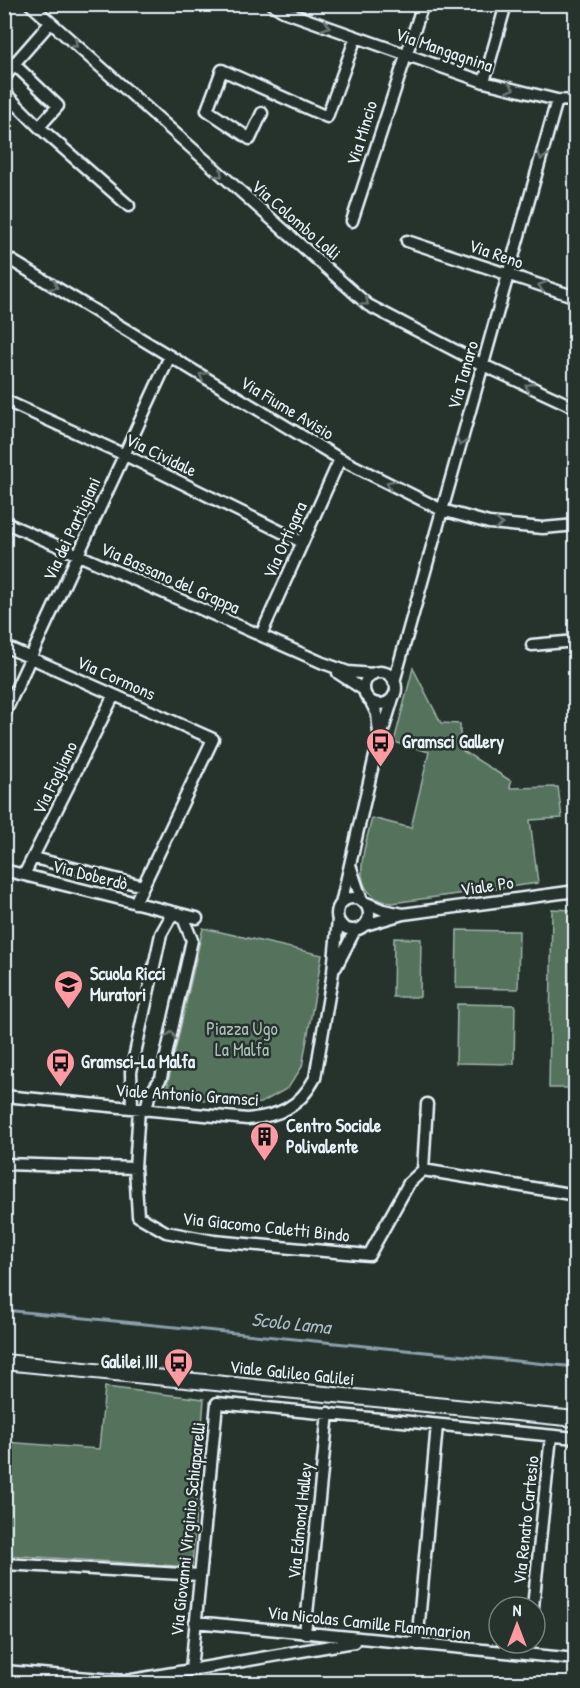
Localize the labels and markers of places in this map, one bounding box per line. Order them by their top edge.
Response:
bus stop icon: Gramsci Gallery [365,726,397,768]
place label: Gramsci Gallery [402,729,504,755]
place label: Scuola Ricci Muratori [90,961,166,1007]
school or university icon: Scuola Ricci Muratori [53,968,85,1010]
bus stop icon: Gramsci-La Malfa [44,1046,76,1088]
place label: Gramsci-La Malfa [81,1049,196,1074]
place label: Centro Sociale Polivalente [286,1113,382,1159]
building icon: Centro Sociale Polivalente [249,1120,281,1162]
bus stop icon: Galilei III [163,1346,195,1388]
place label: Galilei III [101,1349,158,1374]

